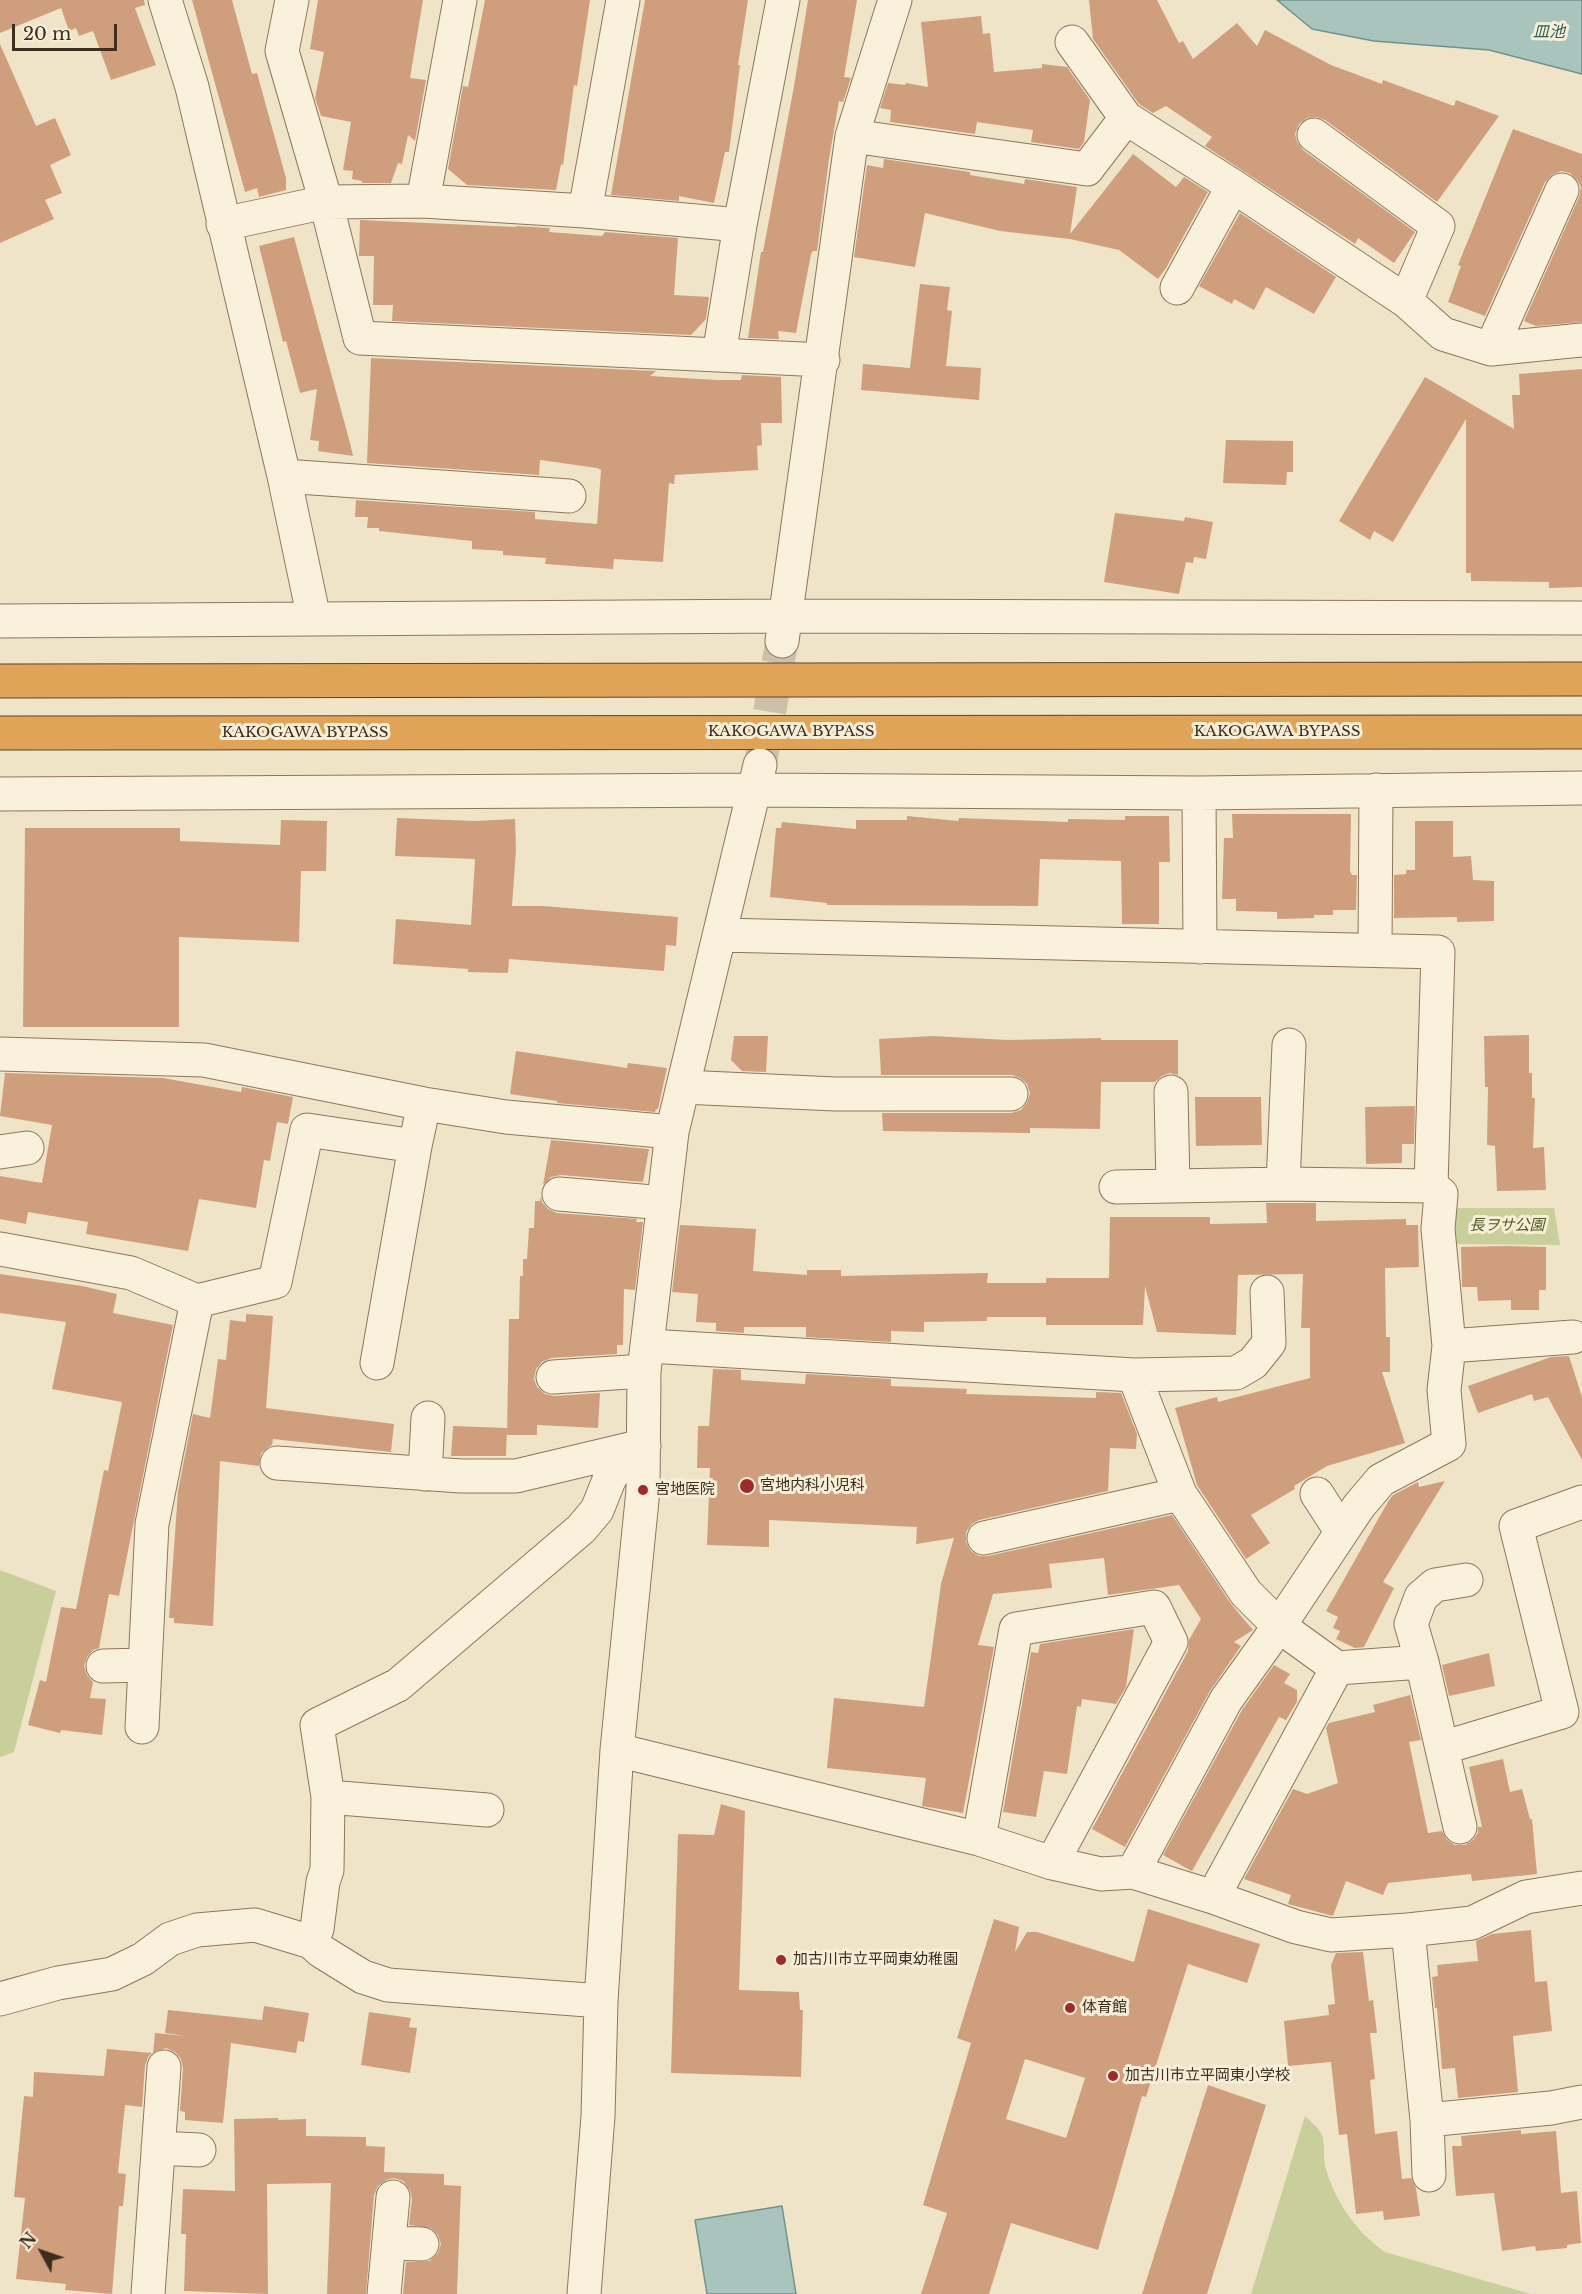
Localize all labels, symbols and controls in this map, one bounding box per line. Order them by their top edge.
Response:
scale bar [15,12,120,50]
water label: 皿池 [1533,22,1565,42]
text: 20 m [23,23,71,45]
street label: KAKOGAWA BYPASS [708,723,874,741]
street label: KAKOGAWA BYPASS [1194,723,1360,741]
street label: KAKOGAWA BYPASS [222,724,388,742]
park label: 長ヲサ公園 [1470,1217,1544,1235]
marker: 宮地内科小児科 [738,1477,756,1495]
place label: 宮地内科小児科 [760,1477,865,1495]
place label: 宮地医院 [655,1481,715,1499]
marker: 宮地医院 [636,1483,650,1497]
place label: 加古川市立平岡東幼稚園 [793,1951,958,1969]
marker: 加古川市立平岡東幼稚園 [774,1953,788,1967]
place label: 体育館 [1082,1999,1127,2017]
marker: 体育館 [1063,2001,1077,2015]
place label: 加古川市立平岡東小学校 [1125,2067,1290,2085]
marker: 加古川市立平岡東小学校 [1106,2069,1120,2083]
north arrow [12,2222,72,2282]
text: N [16,2228,41,2253]

